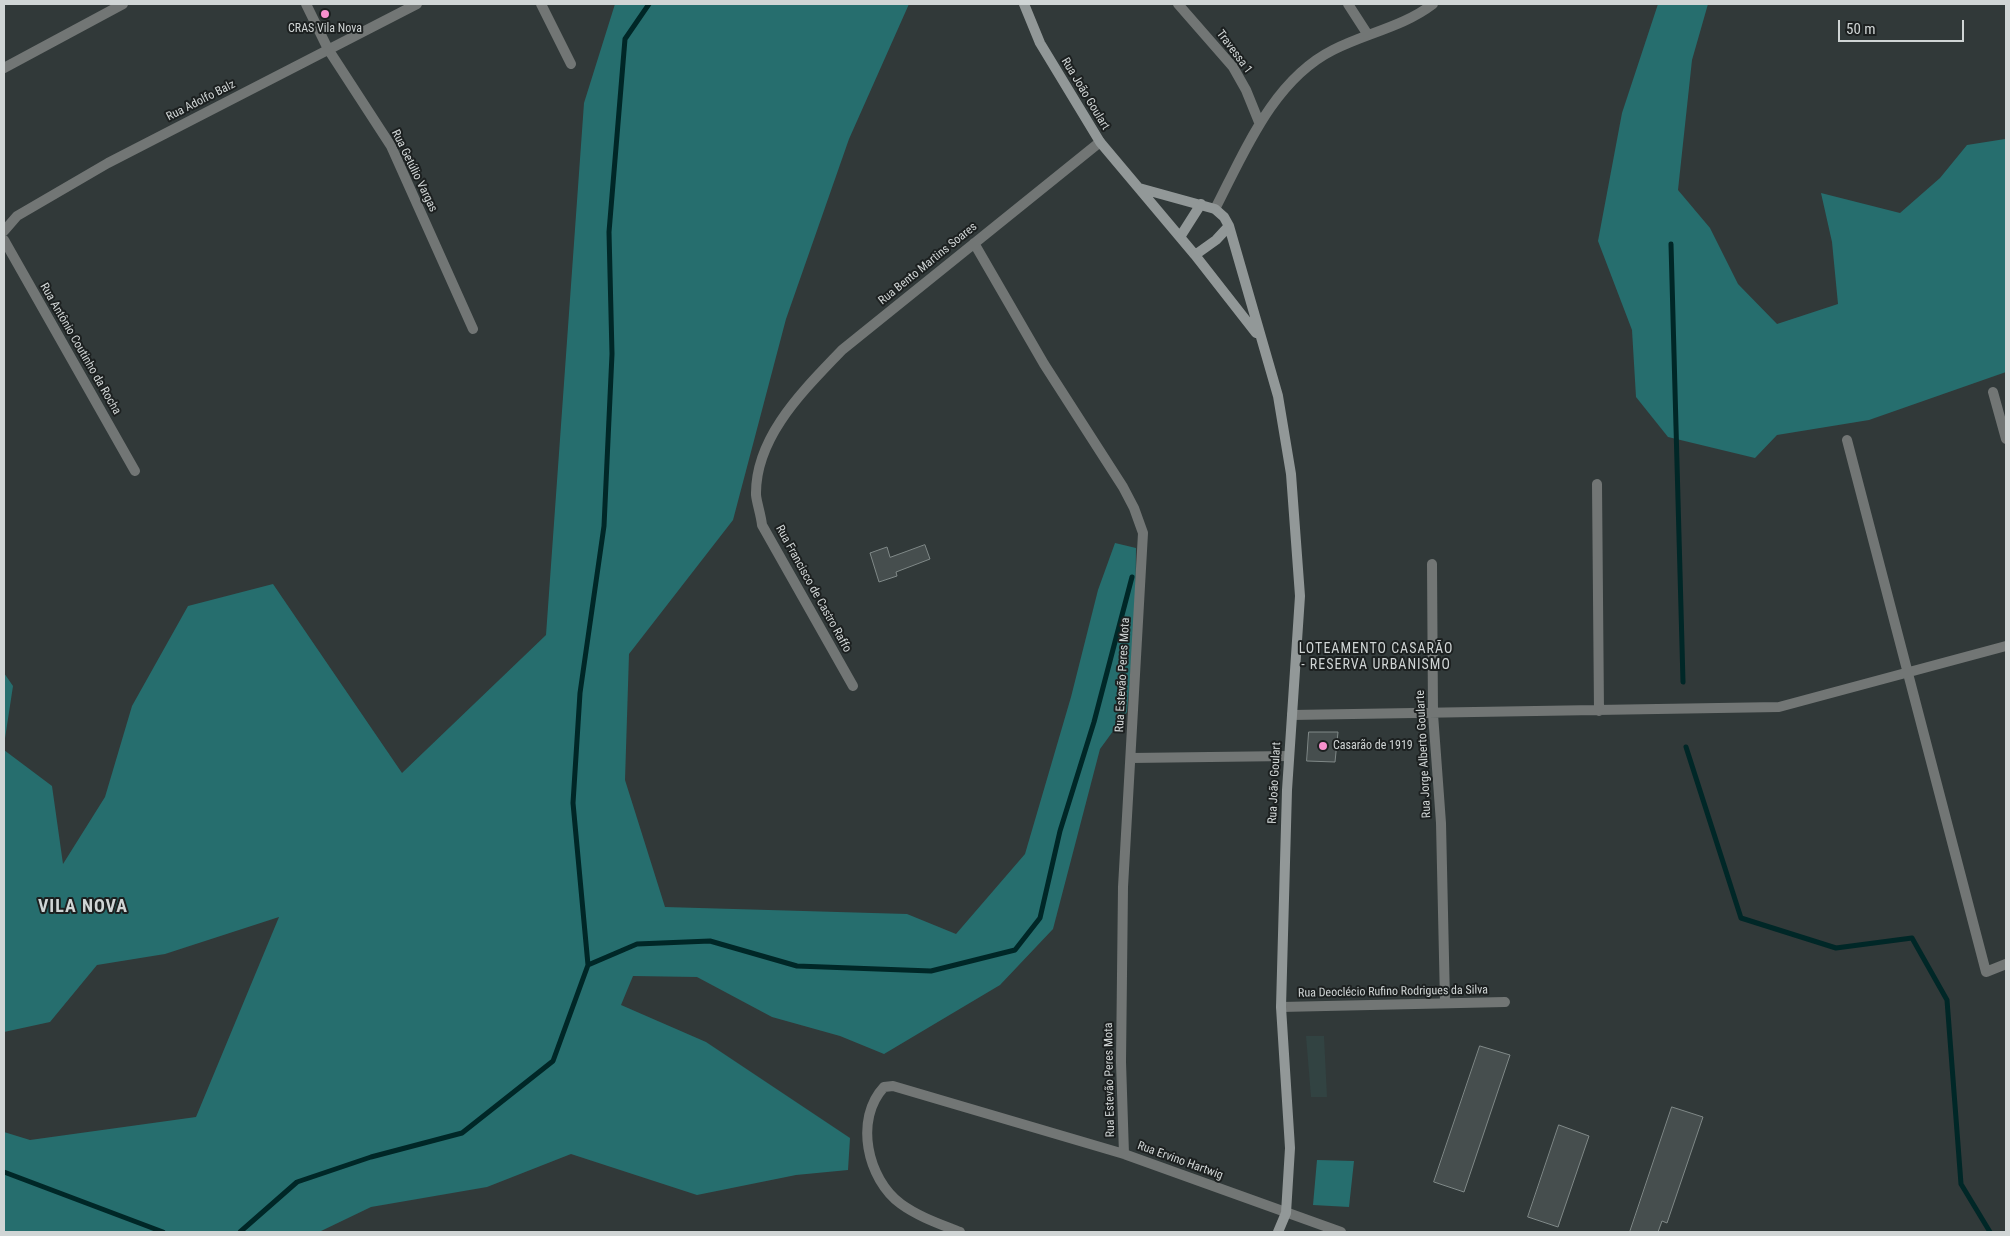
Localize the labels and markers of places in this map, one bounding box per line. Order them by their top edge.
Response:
marker: CRAS Vila Nova [319,8,331,20]
place label: CRAS Vila Nova [288,22,362,36]
place label: Casarão de 1919 [1333,739,1413,753]
marker: Casarão de 1919 [1317,740,1329,752]

